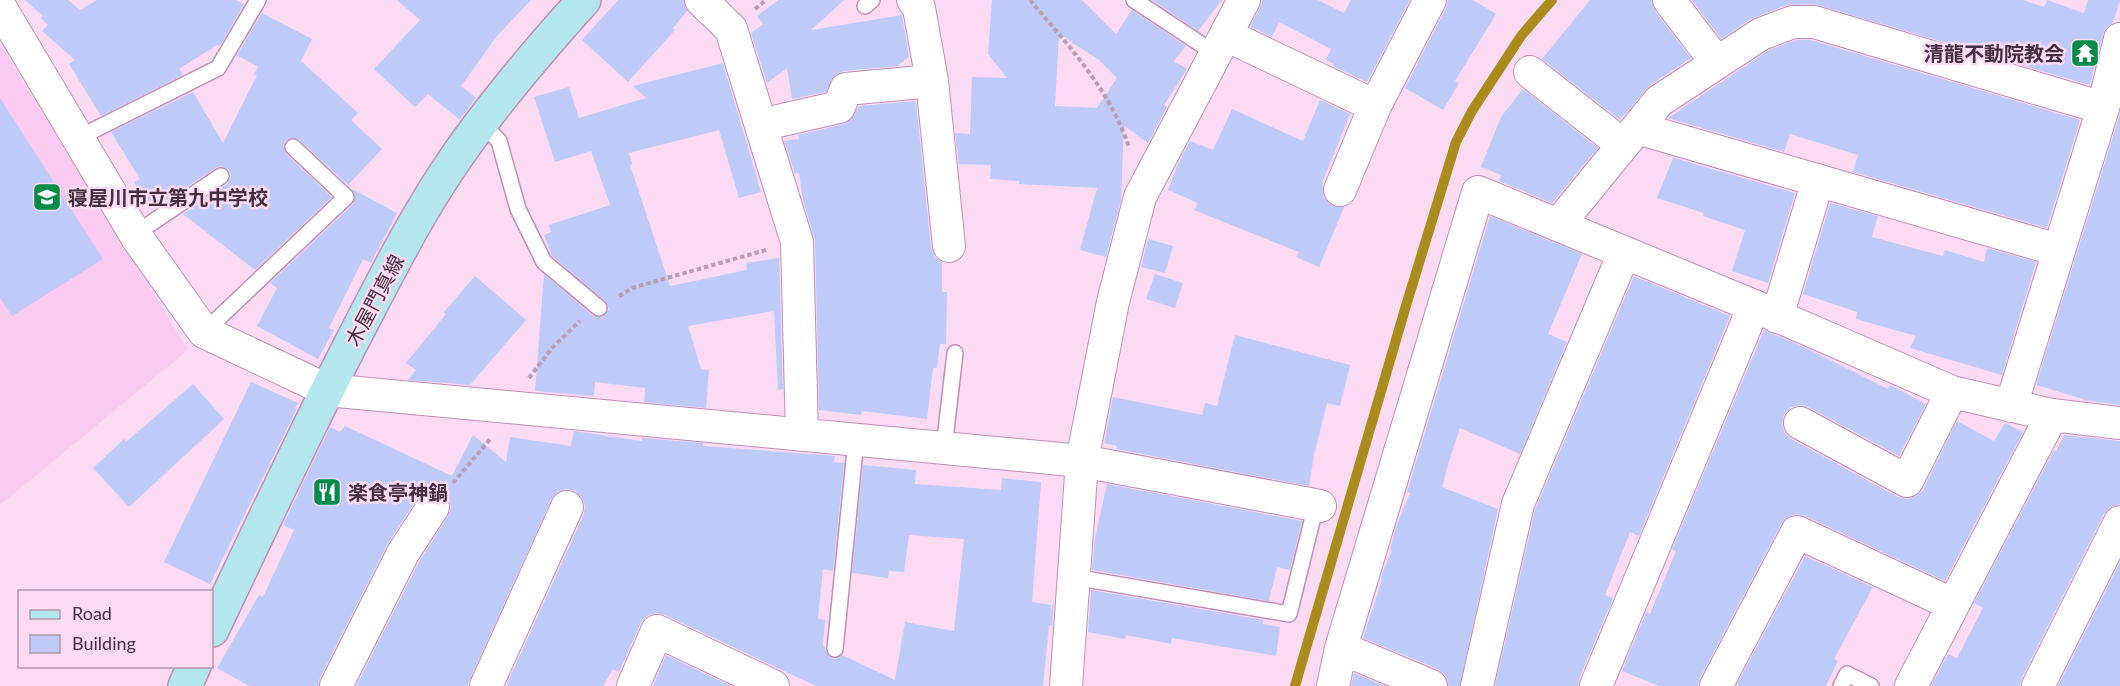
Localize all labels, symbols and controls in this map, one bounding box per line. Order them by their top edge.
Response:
temple icon: 清龍不動院教会 [2069,37,2101,69]
place label: 清龍不動院教会 [1924,41,2064,65]
school or university icon: 寝屋川市立第九中学校 [31,181,63,213]
place label: 寝屋川市立第九中学校 [68,185,268,209]
street label: 木屋門真線 [340,250,408,350]
restaurant icon: 楽食亭神鍋 [311,476,343,508]
place label: 楽食亭神鍋 [348,480,448,504]
legend [18,590,213,668]
text: Road [72,602,112,624]
text: Building [72,632,136,654]

